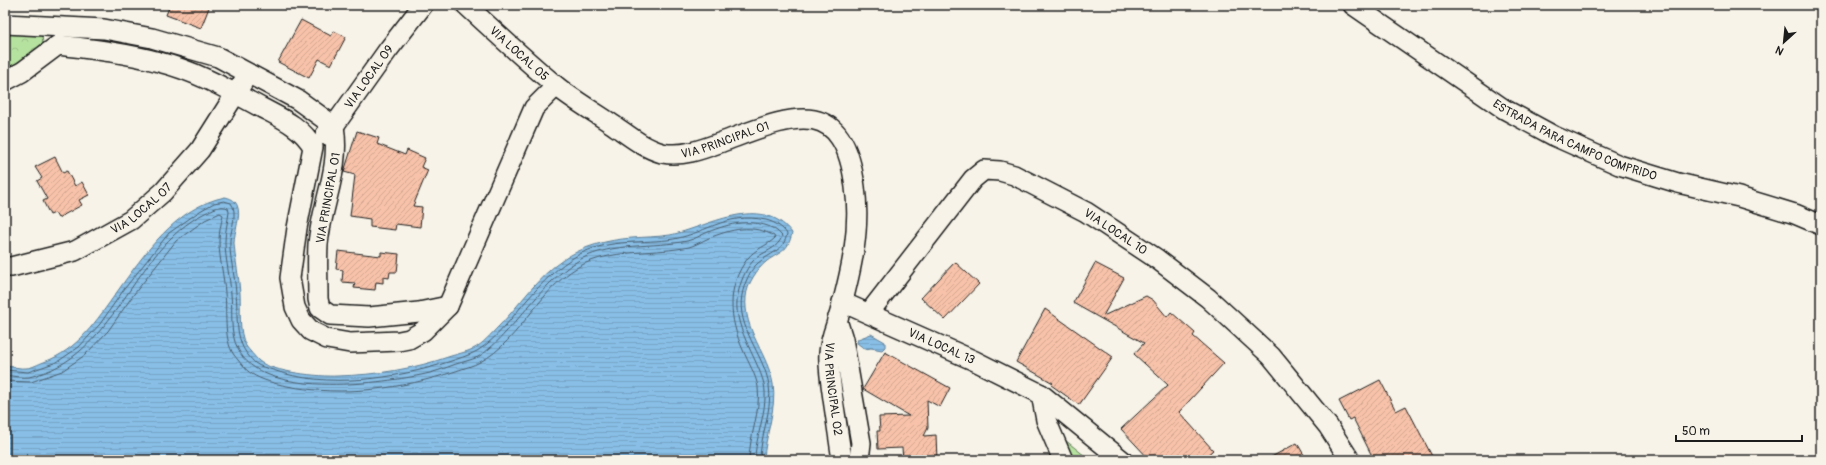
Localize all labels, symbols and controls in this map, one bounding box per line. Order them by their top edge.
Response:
north arrow [1764,22,1804,62]
street label: VIA LOCAL 05 [486,23,552,84]
street label: VIA LOCAL 09 [342,42,397,112]
text: N [1773,43,1786,58]
street label: ESTRADA PARA CAMPO COMPRIDO [1490,96,1659,184]
street label: VIA PRINCIPAL 01 [680,119,771,162]
street label: VIA PRINCIPAL 01 [313,151,344,245]
street label: VIA LOCAL 07 [108,180,176,238]
street label: VIA LOCAL 10 [1081,206,1150,258]
street label: VIA LOCAL 13 [906,325,977,368]
street label: VIA PRINCIPAL 02 [821,341,845,437]
scale bar [1676,417,1802,443]
text: 50 m [1682,424,1710,439]

